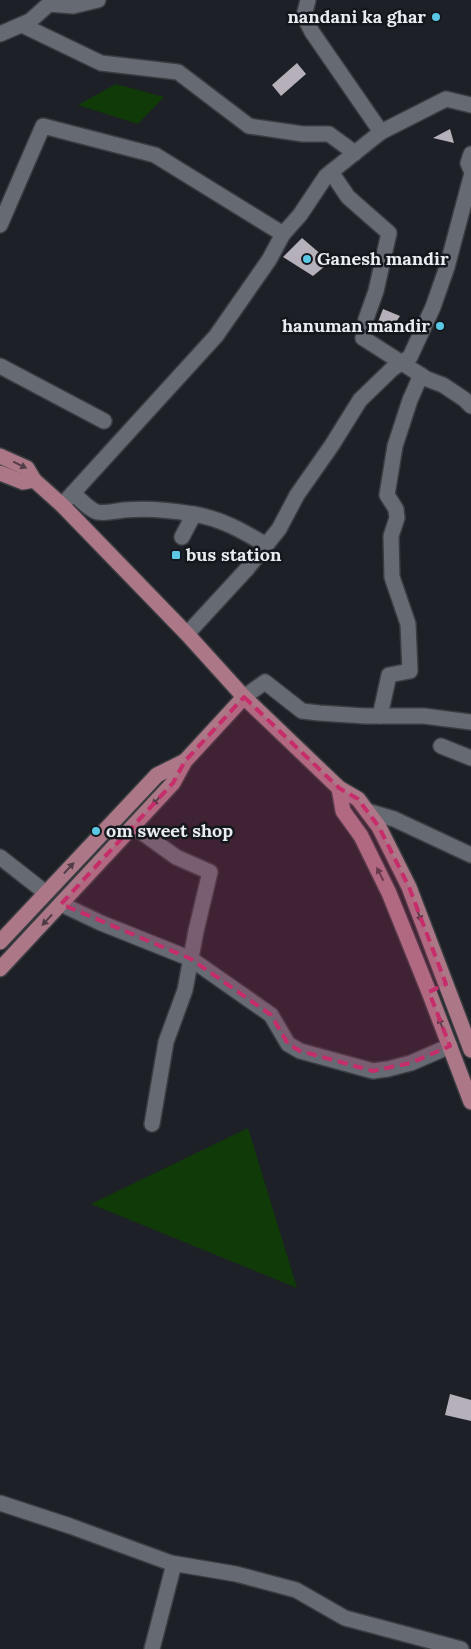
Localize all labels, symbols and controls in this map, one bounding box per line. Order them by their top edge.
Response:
place label: nandani ka ghar [287,5,426,28]
marker: nandani ka ghar [430,11,442,23]
place label: Ganesh mandir [317,247,449,270]
marker: Ganesh mandir [301,253,313,265]
place label: hanuman mandir [282,314,430,337]
marker: hanuman mandir [434,320,446,332]
one-way arrow [12,461,27,469]
place label: bus station [185,543,282,566]
marker: bus station [170,549,182,561]
one-way arrow [151,794,163,806]
place label: om sweet shop [106,819,233,842]
marker: om sweet shop [90,825,102,837]
one-way arrow [63,863,75,875]
one-way arrow [376,867,384,881]
one-way arrow [415,908,423,923]
one-way arrow [41,913,53,925]
one-way arrow [437,1017,445,1031]

